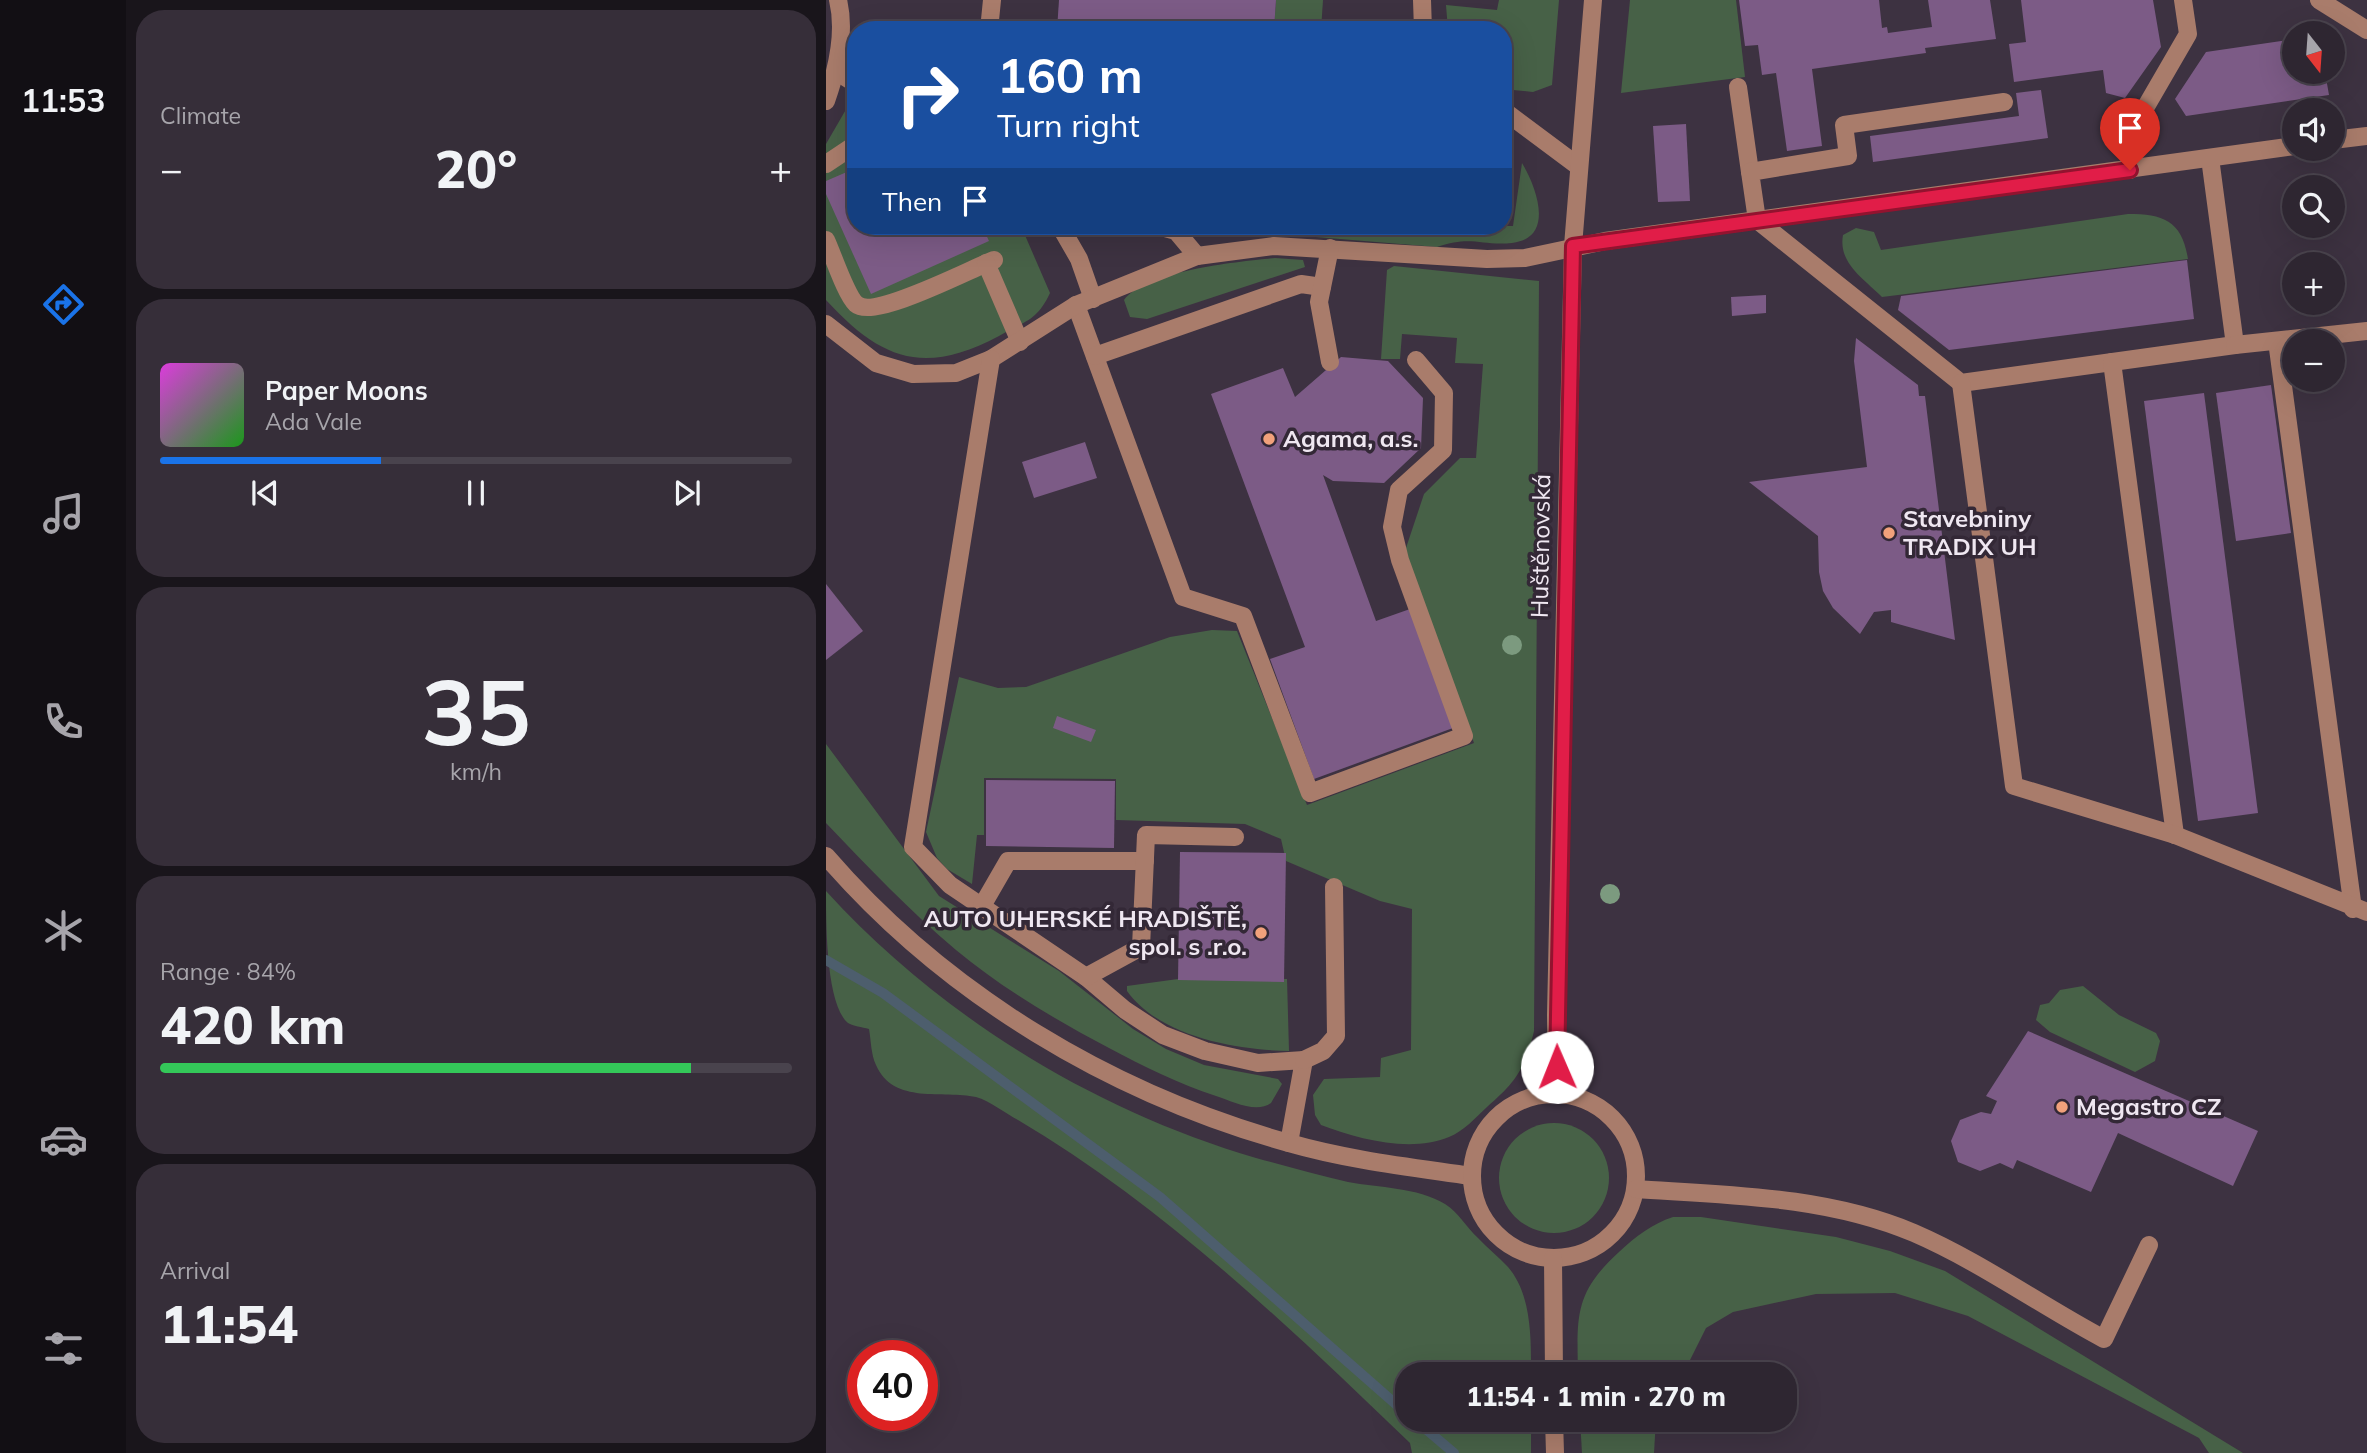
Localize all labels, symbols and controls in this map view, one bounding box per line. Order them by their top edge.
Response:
north arrow [2282,21,2345,84]
map controls [2282,21,2345,392]
text: 160 m [997,44,1143,105]
icon: right [882,49,973,140]
text: 11:53 [21,80,105,120]
pin [2100,98,2160,170]
button: sound [2282,98,2345,161]
text: Climate [160,101,241,130]
text: Turn right [997,105,1140,145]
icon: arrive [2111,109,2149,147]
text: 20° [435,136,517,201]
text: − [160,145,183,193]
text: + [769,145,792,193]
button: search [2282,175,2345,238]
icon: arrive [956,182,994,220]
text: Then [882,185,942,218]
button: + [2282,252,2345,315]
icon: directions [39,280,88,329]
button: − [2282,329,2345,392]
text: Paper Moons [265,374,428,407]
text: Ada Vale [265,407,362,436]
place label: Agama, a.s. [1283,423,1418,453]
marker: Agama, a.s. [1261,431,1277,447]
icon: previous [246,474,284,512]
icon: pause [457,474,495,512]
icon: next [668,474,706,512]
street label: Huštěnovská [1524,474,1556,618]
icon: music [39,489,88,538]
place label: Stavebniny TRADIX UH [1903,503,2037,561]
marker: Stavebniny TRADIX UH [1881,525,1897,541]
text: 35 [421,654,531,768]
icon: phone [39,697,88,746]
text: km/h [450,757,502,786]
place label: AUTO UHERSKÉ HRADIŠTĚ, spol. s .r.o. [924,903,1247,961]
icon: climate [39,906,88,955]
marker: AUTO UHERSKÉ HRADIŠTĚ, spol. s .r.o. [1253,925,1269,941]
text: Range · 84% [160,957,296,986]
text: 420 km [160,992,345,1057]
position arrow [1520,1030,1594,1104]
place label: Megastro CZ [2076,1091,2222,1121]
marker: Megastro CZ [2054,1099,2070,1115]
icon: car [39,1115,88,1164]
text: Arrival [160,1256,230,1285]
text: 11:54 [160,1291,298,1356]
icon: filters [39,1324,88,1373]
speed limit sign: 40 [847,1340,938,1431]
text: 11:54 · 1 min · 270 m [1466,1380,1726,1413]

